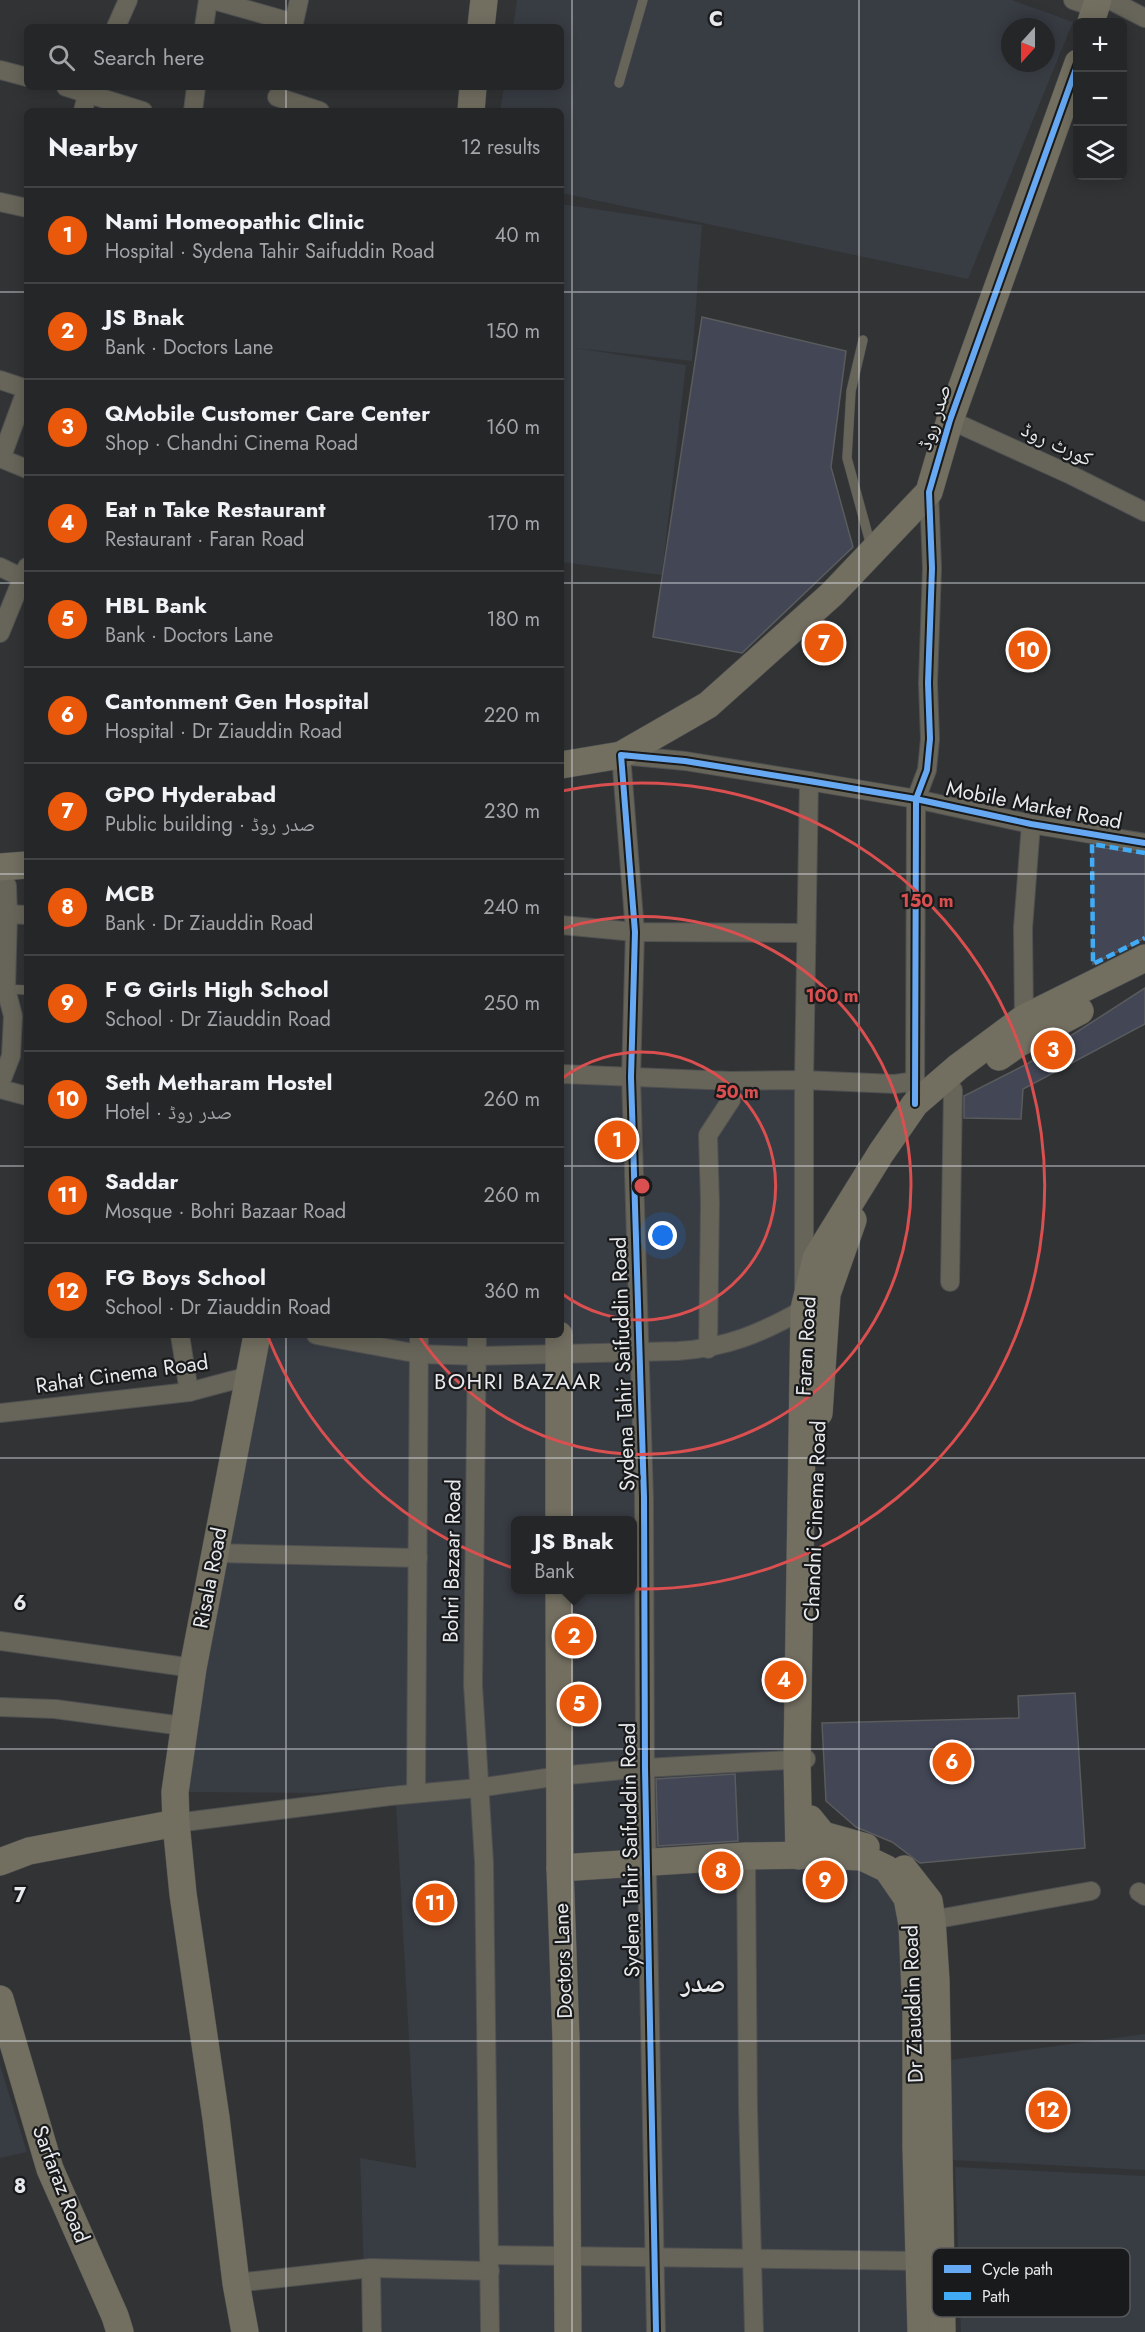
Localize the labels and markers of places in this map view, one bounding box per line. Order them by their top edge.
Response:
pin: 7 [804,620,844,666]
pin: 10 [1008,628,1048,672]
pin: 3 [1034,1028,1072,1072]
pin: 1 [598,1118,636,1162]
centre of rings [632,1176,652,1196]
pin: 2 [554,1614,594,1658]
pin: 4 [764,1658,804,1702]
pin: 5 [560,1682,598,1726]
pin: 6 [932,1740,972,1784]
pin: 8 [702,1848,740,1894]
pin: 9 [806,1858,844,1902]
pin: 11 [416,1880,454,1926]
pin: 12 [1028,2088,1068,2132]

